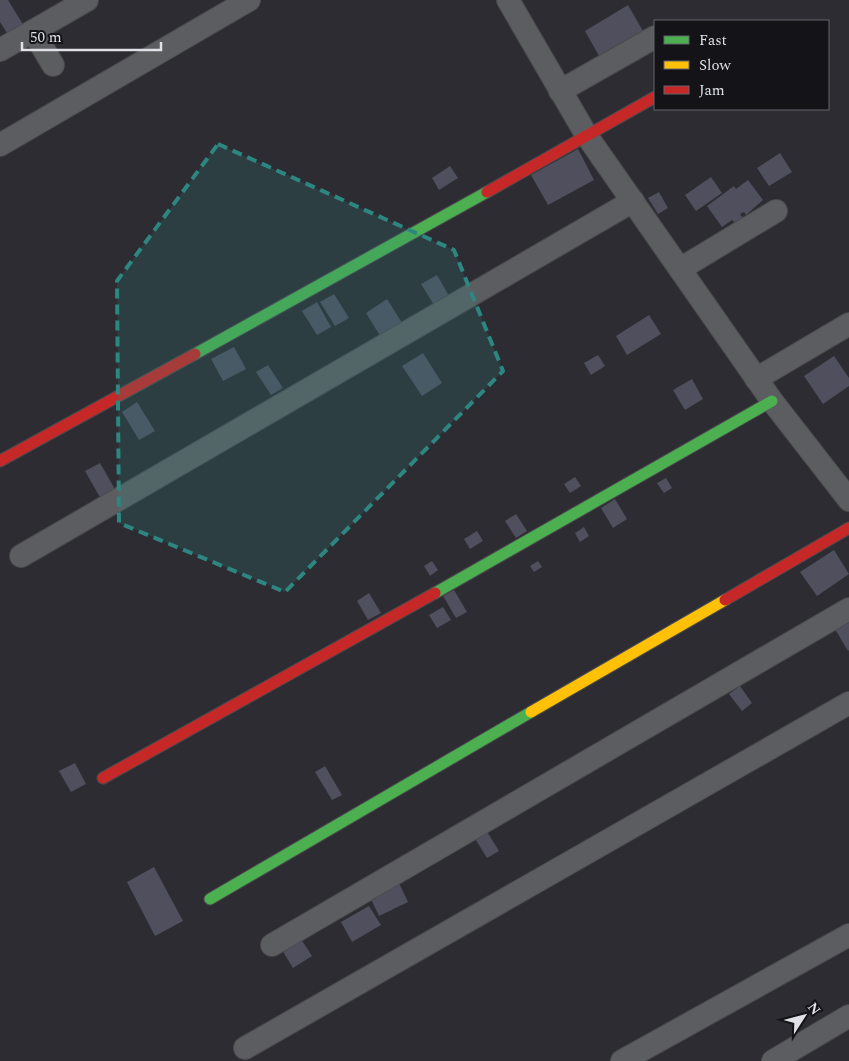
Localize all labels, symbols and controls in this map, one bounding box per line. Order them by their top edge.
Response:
scale bar [22,20,161,52]
legend [654,20,829,110]
text: 50 m [30,26,62,49]
text: Fast [699,29,727,52]
text: Slow [699,54,731,77]
text: Jam [699,79,725,102]
north arrow [779,991,829,1041]
text: N [802,998,826,1019]

